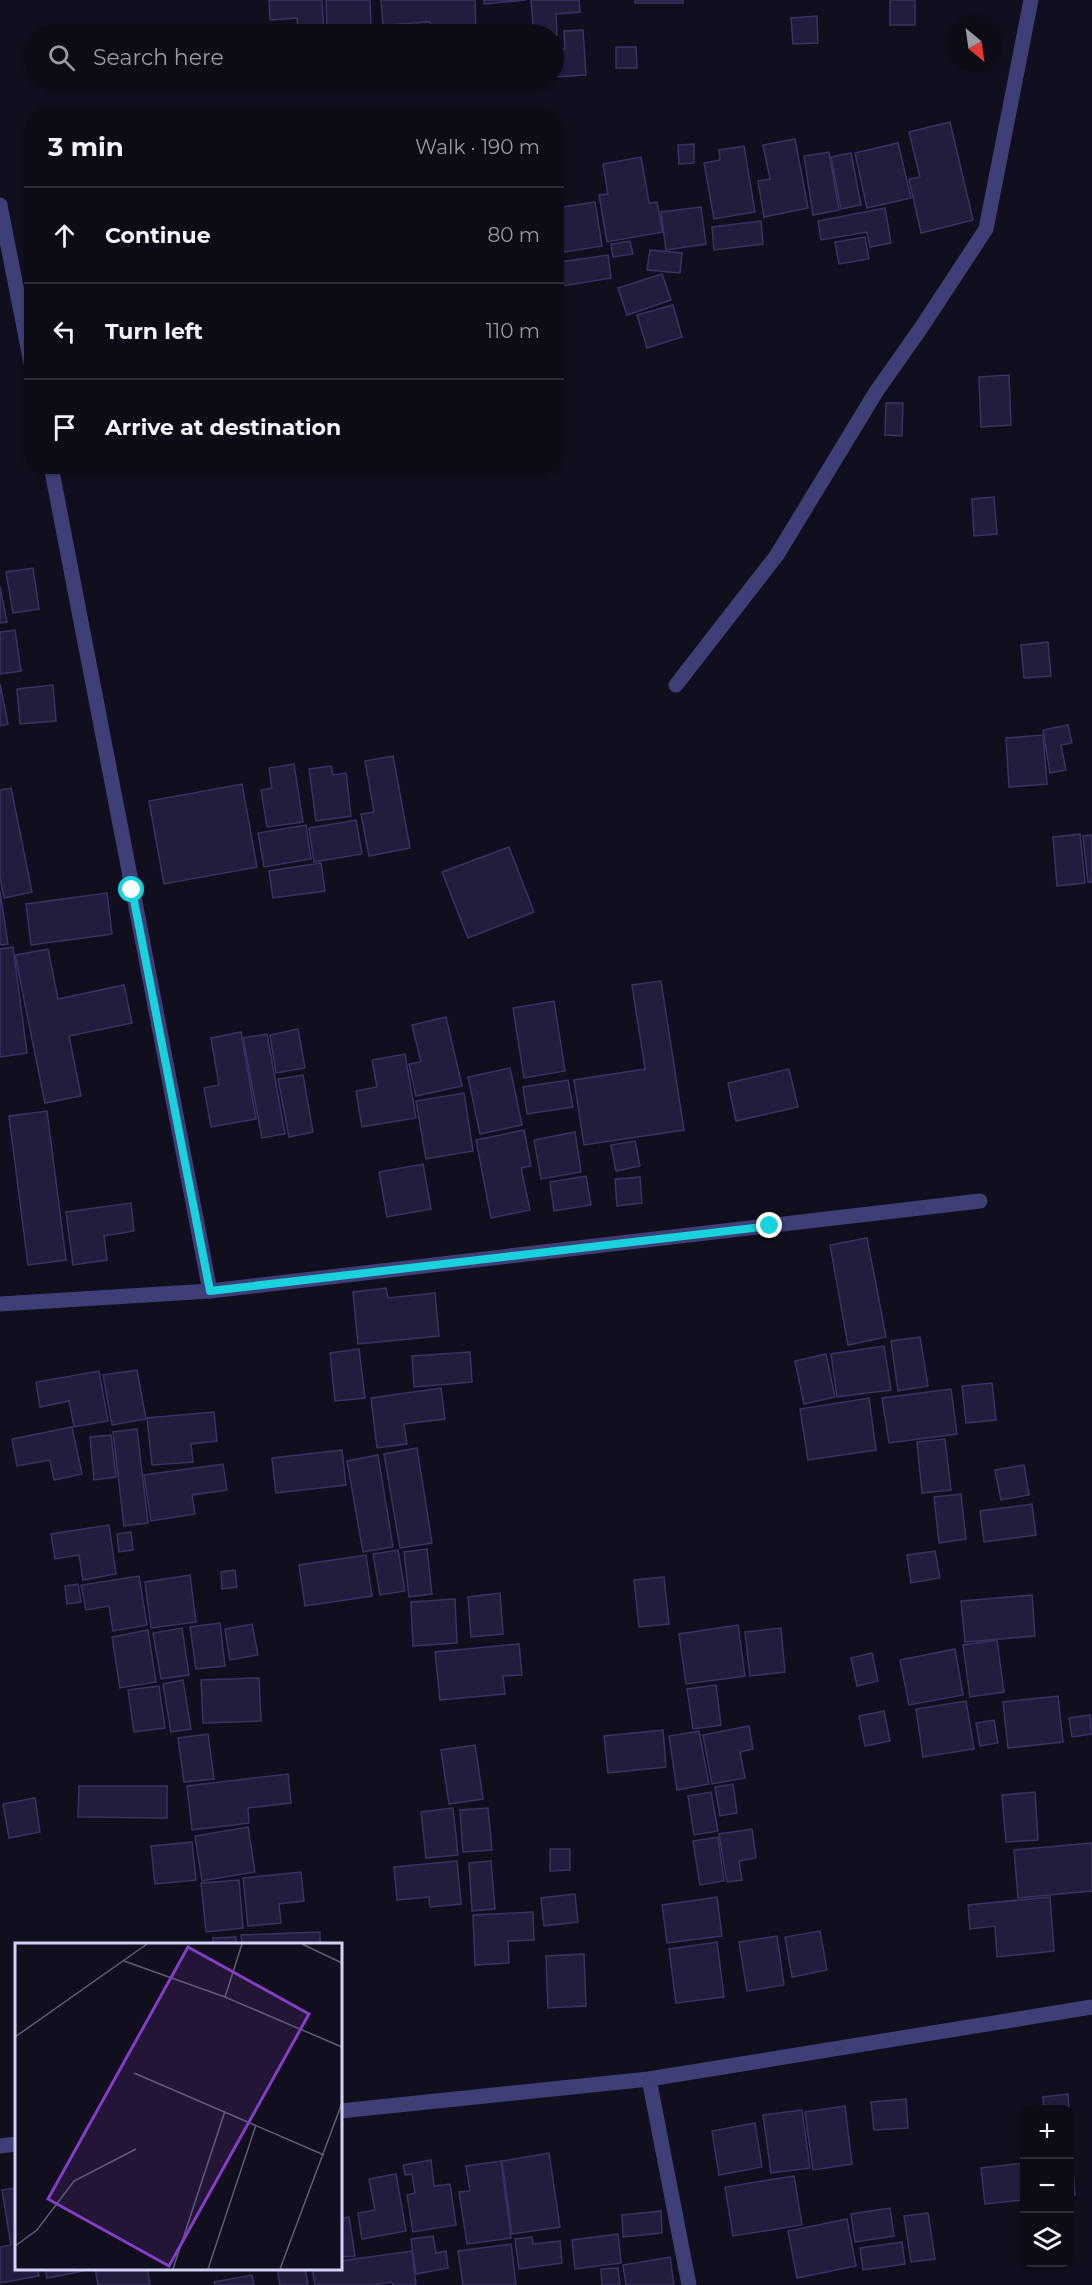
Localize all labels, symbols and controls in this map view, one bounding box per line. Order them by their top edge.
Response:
north arrow [948,18,1002,72]
search box [24,24,564,90]
icon: search [45,41,78,74]
text: Search here [93,44,224,71]
text: 3 min [48,131,124,163]
text: Walk · 190 m [415,135,540,159]
icon: ahead [48,219,81,252]
text: Continue [105,222,211,249]
text: 80 m [488,223,540,247]
icon: left [48,315,81,348]
text: Turn left [105,318,203,345]
text: 110 m [486,319,540,343]
icon: arrive [48,411,81,444]
text: Arrive at destination [105,414,341,441]
route start [118,876,144,902]
route end [756,1212,782,1238]
inset map [15,1943,342,2270]
map controls [1020,2105,1074,2267]
button: + [1020,2105,1074,2159]
button: − [1020,2159,1074,2213]
button: layers [1020,2213,1074,2267]

